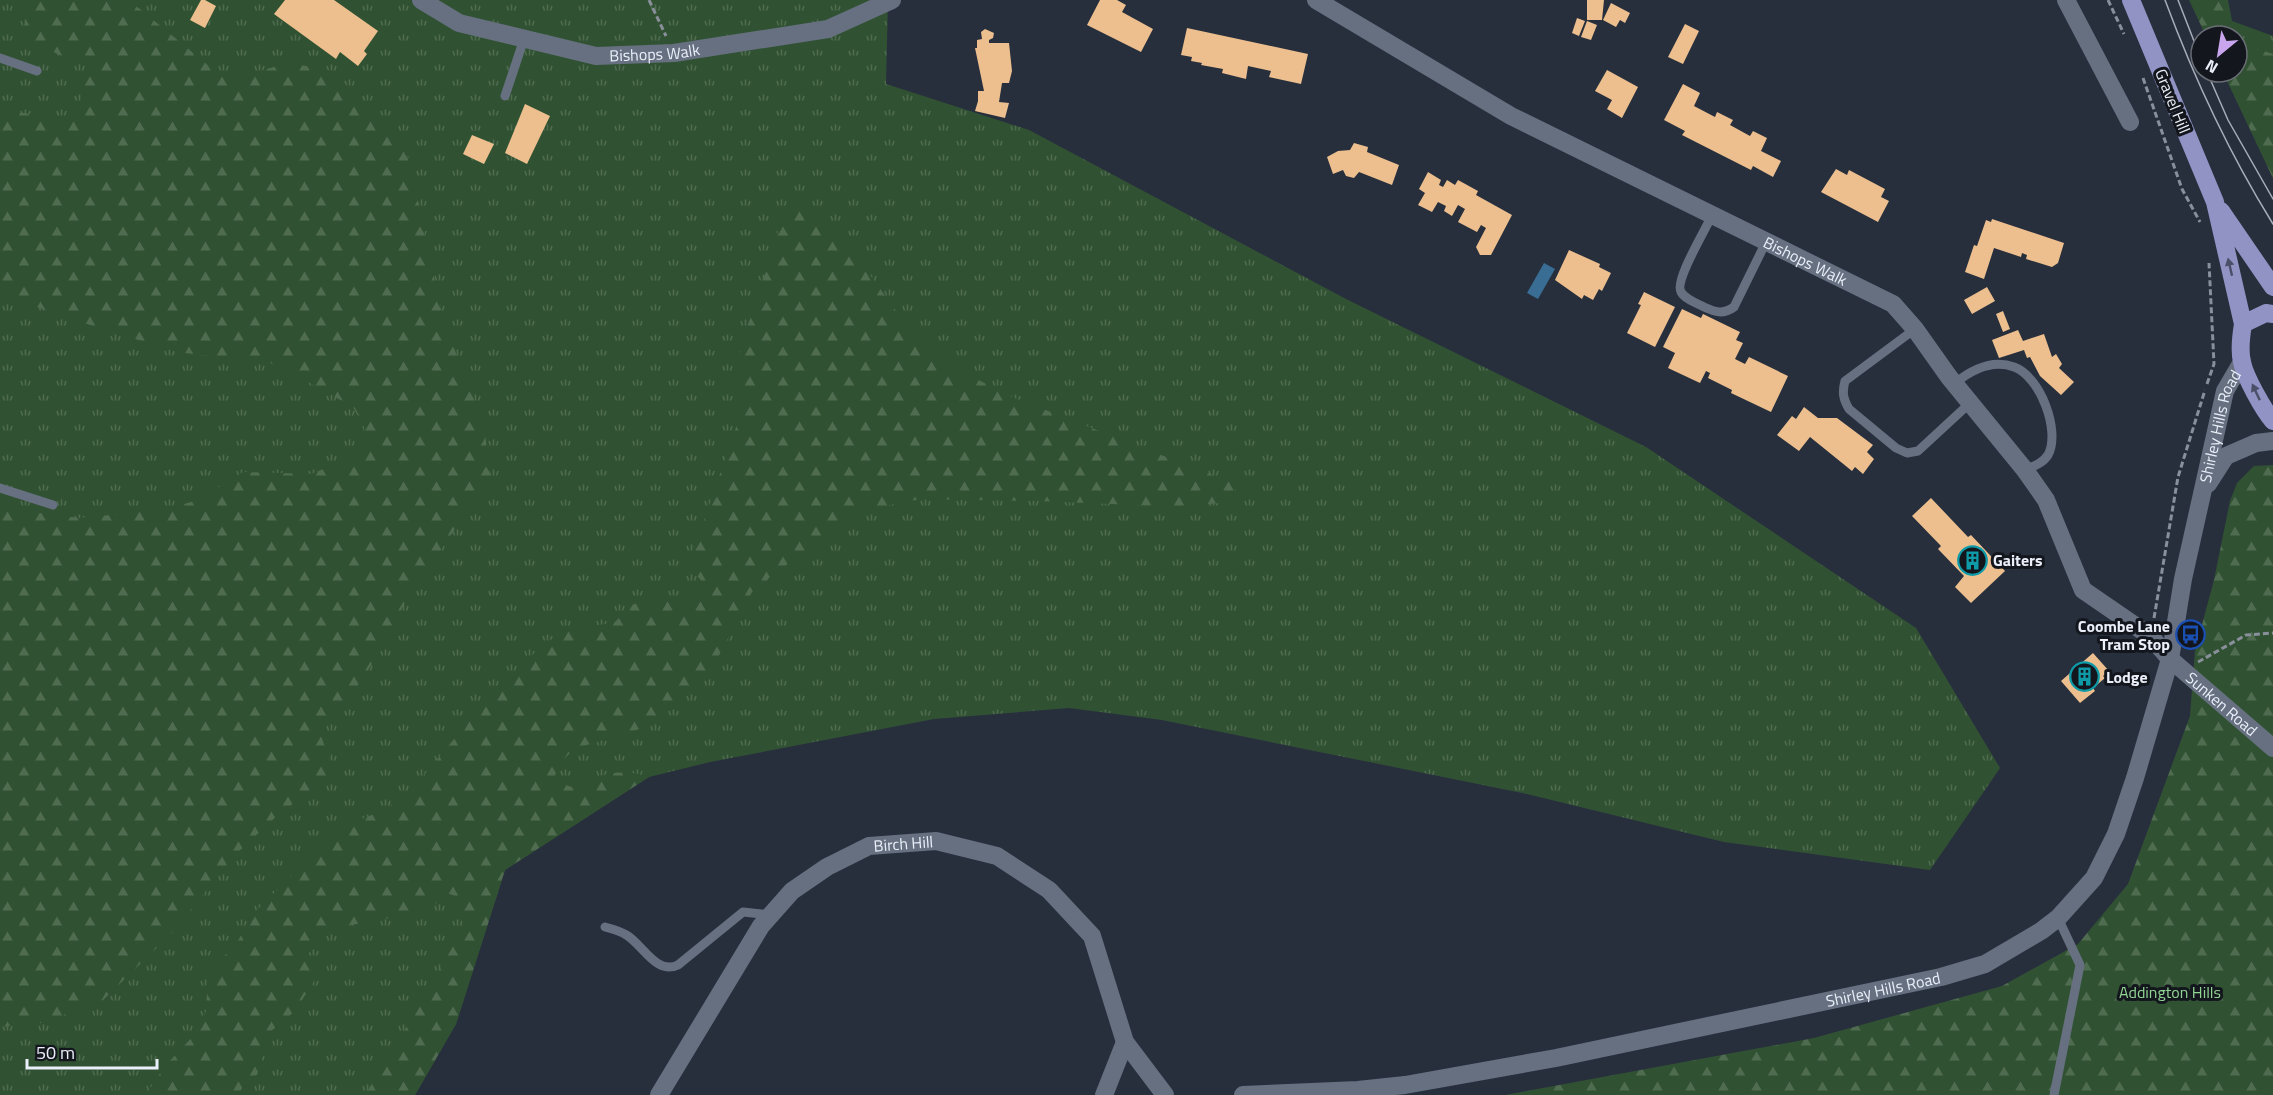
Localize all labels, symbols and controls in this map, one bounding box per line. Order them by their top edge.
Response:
north arrow [2189,24,2249,84]
street label: Bishops Walk [609,37,702,67]
text: N [2201,54,2222,80]
street label: Gravel Hill [2149,65,2197,137]
street label: Bishops Walk [1759,230,1852,292]
one-way arrow [2225,258,2235,276]
street label: Shirley Hills Road [2193,365,2247,485]
one-way arrow [2252,384,2261,401]
building icon: Gaiters [1956,544,1988,576]
place label: Gaiters [1993,548,2043,572]
place label: Coombe Lane Tram Stop [2078,614,2170,656]
bus stop icon: Coombe Lane Tram Stop [2175,619,2207,651]
building icon: Lodge [2069,661,2101,693]
place label: Lodge [2106,665,2148,689]
street label: Sunken Road [2181,666,2263,742]
street label: Birch Hill [873,829,934,858]
street label: Shirley Hills Road [1824,965,1943,1013]
park label: Addington Hills [2119,980,2221,1004]
scale bar [27,1032,158,1070]
text: 50 m [36,1039,75,1066]

